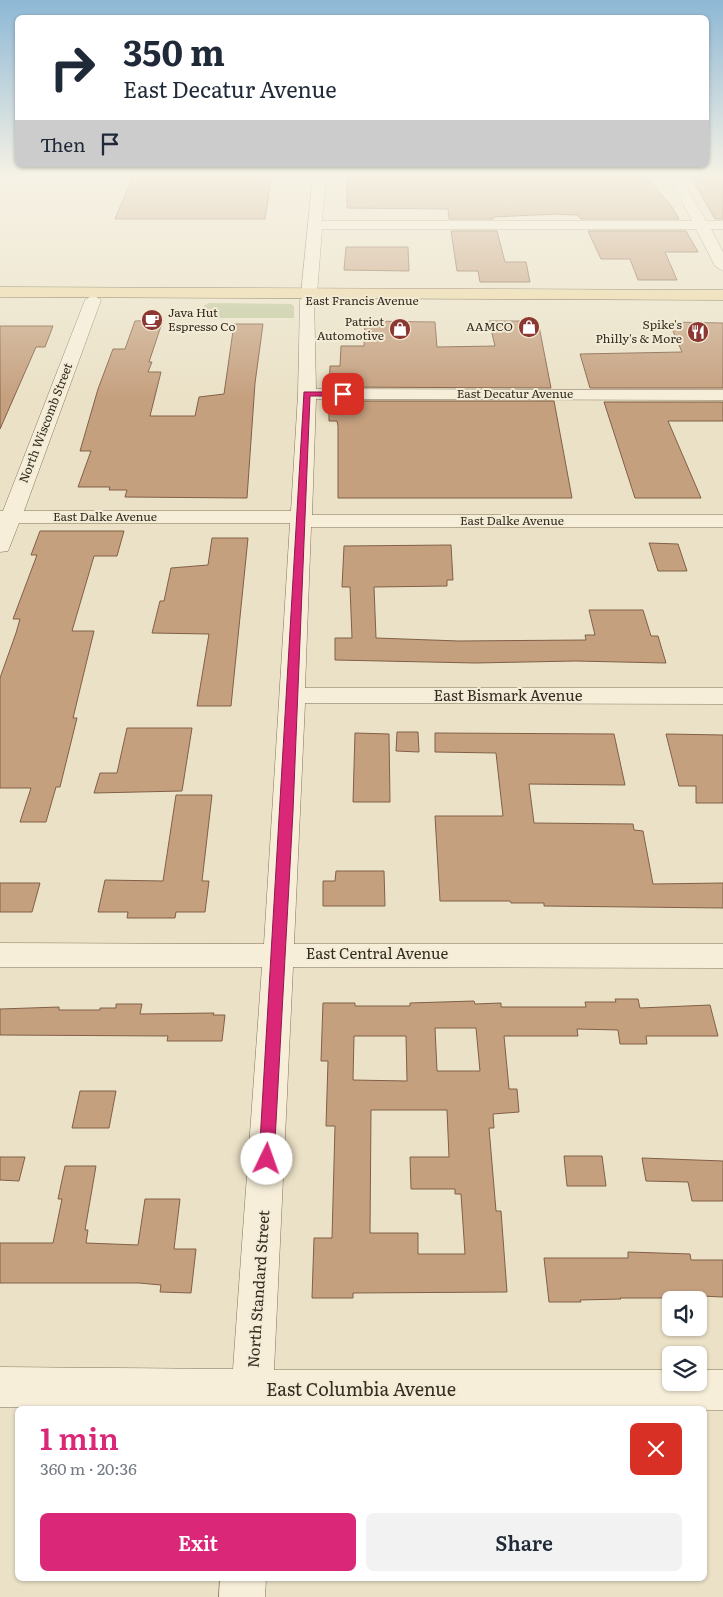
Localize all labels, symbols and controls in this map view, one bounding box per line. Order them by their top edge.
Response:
text: 350 m [123,25,225,77]
icon: right [40,35,105,100]
text: East Decatur Avenue [123,72,337,105]
text: Then [40,130,86,158]
icon: arrive [96,130,124,158]
street label: East Francis Avenue [305,291,419,309]
place label: Java Hut Espresso Co [168,303,236,335]
cafe icon: Java Hut Espresso Co [140,308,164,332]
place label: Patriot Automotive [317,312,384,344]
shop icon: AAMCO [517,315,541,339]
place label: Spike's Philly's & More [595,315,683,347]
shop icon: Patriot Automotive [388,317,412,341]
place label: AAMCO [466,317,513,335]
restaurant icon: Spike's Philly's & More [686,320,710,344]
street label: North Wiscomb Street [14,360,76,485]
pin [322,373,364,415]
icon: arrive [329,380,357,408]
street label: East Decatur Avenue [457,384,573,402]
street label: East Dalke Avenue [53,507,157,525]
street label: East Dalke Avenue [460,511,564,529]
street label: East Bismark Avenue [434,683,583,706]
street label: East Central Avenue [306,941,448,964]
position arrow [240,1132,292,1184]
street label: North Standard Street [241,1209,274,1369]
map controls [662,1291,707,1391]
button: sound [662,1291,707,1336]
button: layers [662,1346,707,1391]
street label: East Columbia Avenue [266,1375,456,1402]
text: 1 min [40,1415,119,1459]
button: close [630,1423,682,1475]
text: 360 m · 20:36 [40,1456,137,1480]
button: Exit [40,1513,356,1571]
button: Share [366,1513,682,1571]

